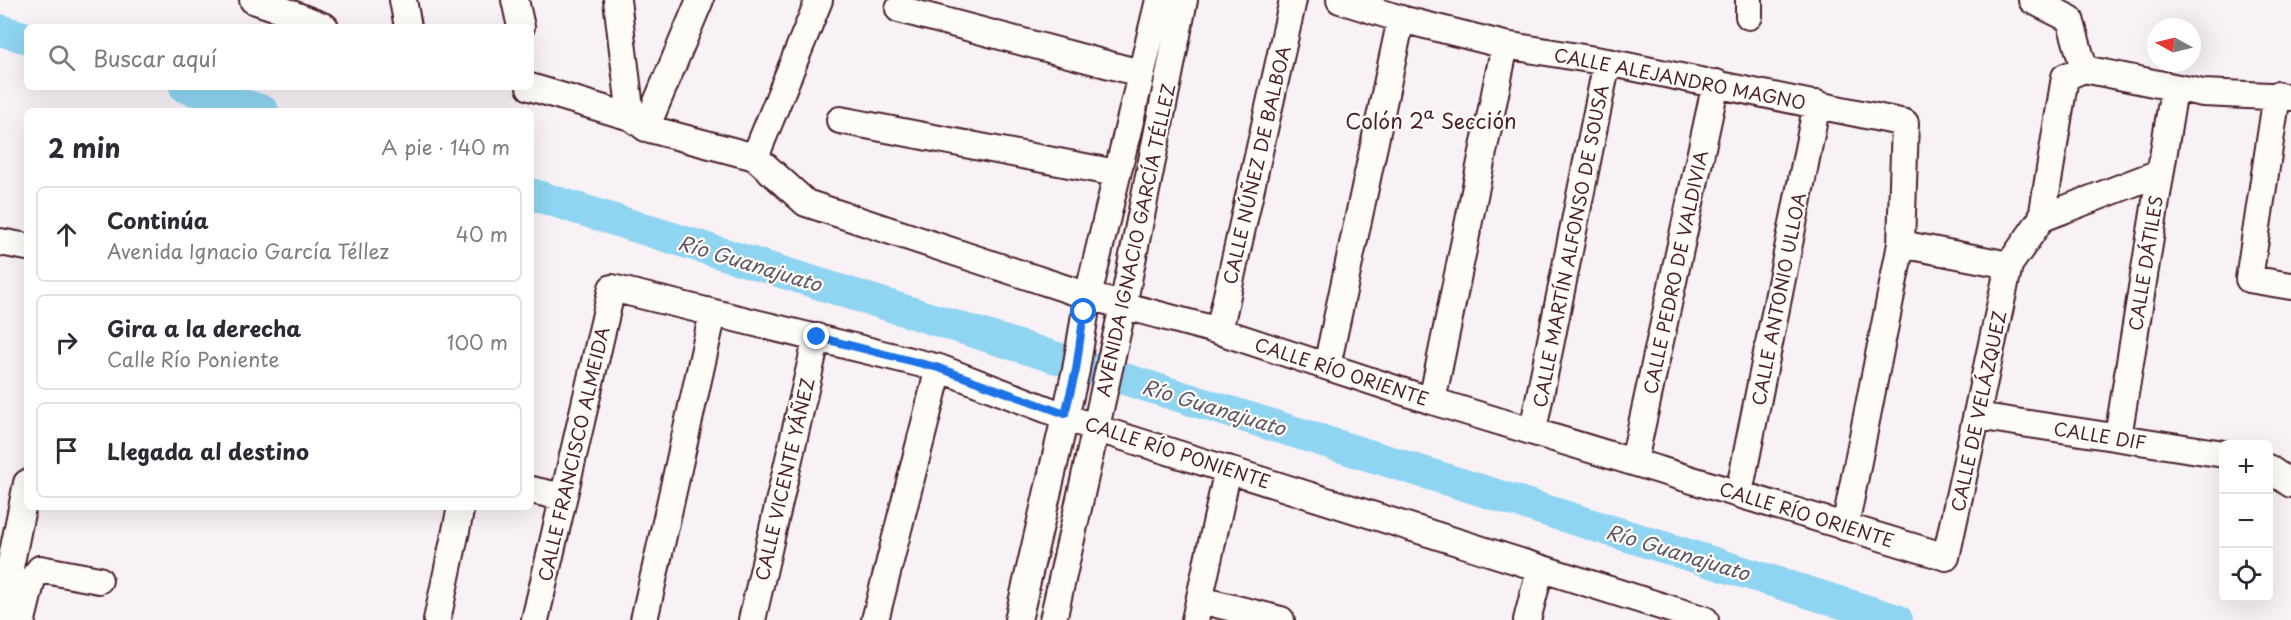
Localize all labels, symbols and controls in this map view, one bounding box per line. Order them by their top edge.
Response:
north arrow [2147,18,2201,72]
search box [24,24,534,90]
street label: CALLE ALEJANDRO MAGNO [1552,40,1808,116]
icon: search [45,41,78,74]
text: Buscar aquí [93,41,217,74]
street label: CALLE NÚÑEZ DE BALBOA [1215,43,1297,287]
street label: AVENIDA IGNACIO GARCÍA TÉLLEZ [1089,81,1181,399]
street label: CALLE MARTÍN ALFONSO DE SOUSA [1525,82,1615,410]
district label: Colón 2ª Sección [1345,104,1517,136]
text: 2 min [48,128,121,167]
text: A pie · 140 m [381,132,510,162]
street label: CALLE PEDRO DE VALDIVIA [1636,147,1714,397]
street label: CALLE ANTONIO ULLOA [1744,190,1812,408]
street label: CALLE DÁTILES [2121,193,2169,333]
text: Continúa [107,203,209,236]
icon: ahead [50,218,83,251]
text: 40 m [456,219,508,249]
water label: Río Guanajuato [675,227,826,299]
text: Avenida Ignacio García Téllez [107,236,389,266]
route start [1070,298,1096,324]
street label: CALLE DE VELÁZQUEZ [1944,308,2012,514]
text: Gira a la derecha [107,311,301,344]
route end [803,323,829,349]
street label: CALLE FRANCISCO ALMEIDA [531,324,615,584]
icon: right [50,326,83,359]
text: 100 m [447,327,508,357]
street label: CALLE RÍO ORIENTE [1251,330,1433,412]
text: Calle Río Poniente [107,344,279,374]
water label: Río Guanajuato [1139,371,1290,443]
street label: CALLE VICENTE YÁÑEZ [747,375,821,583]
street label: CALLE RÍO PONIENTE [1082,409,1274,495]
street label: CALLE DIF [2052,414,2148,456]
icon: arrive [50,434,83,467]
text: Llegada al destino [107,434,309,467]
map controls [2219,440,2273,602]
button: + [2219,440,2273,494]
street label: CALLE RÍO ORIENTE [1716,475,1898,553]
button: − [2219,494,2273,548]
water label: Río Guanajuato [1603,516,1754,588]
button: locate [2219,548,2273,602]

